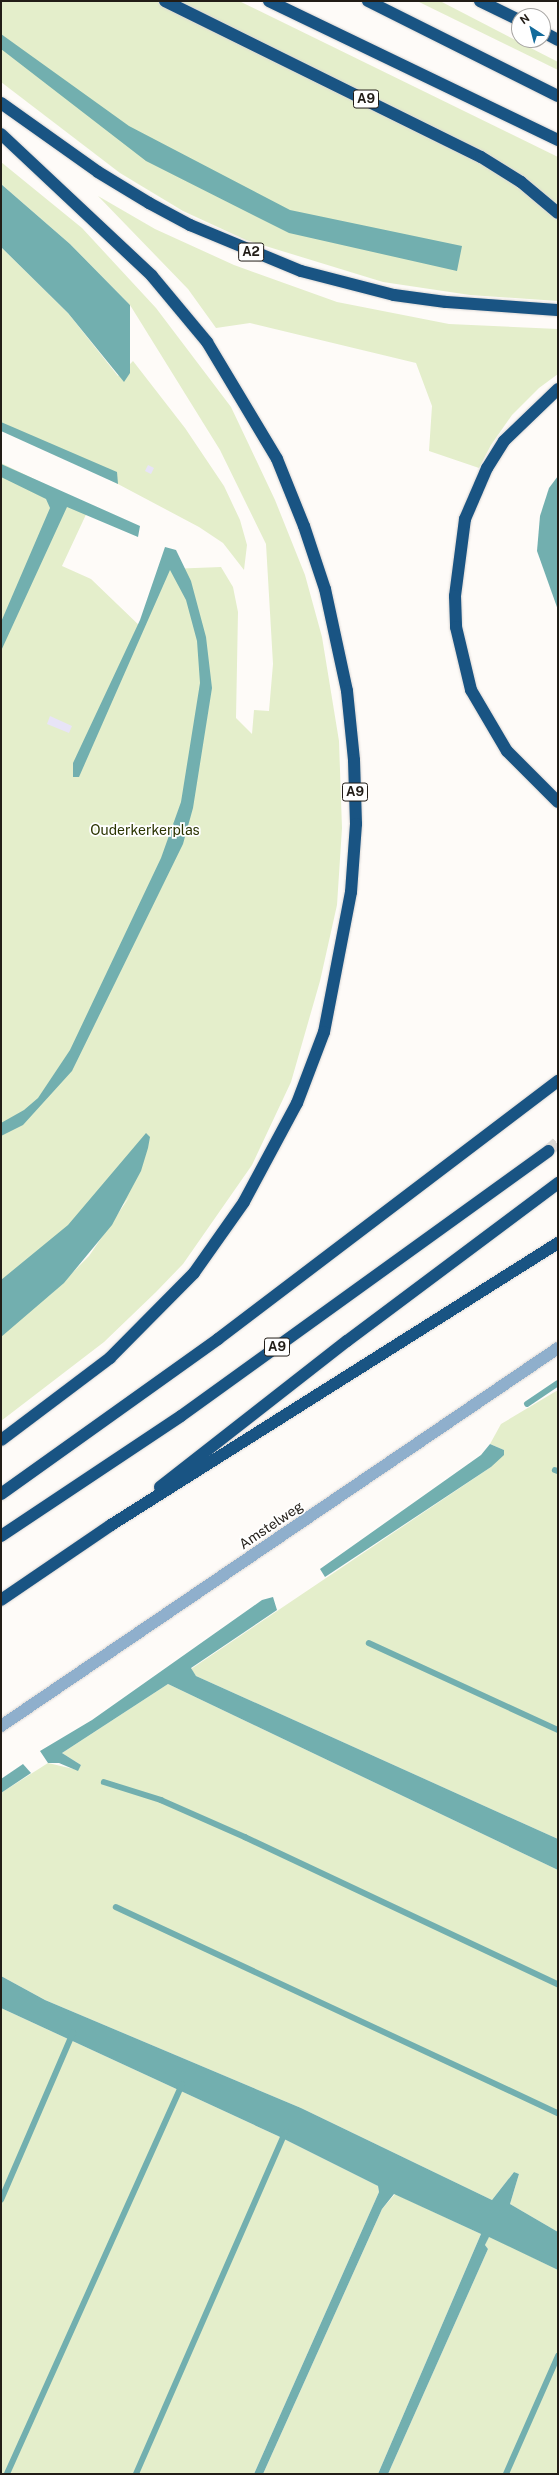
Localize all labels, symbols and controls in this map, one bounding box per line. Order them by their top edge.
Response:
north arrow [511,8,551,48]
text: N [518,12,532,26]
road number: A9 [353,88,379,110]
road number: A2 [238,241,264,263]
road number: A9 [342,781,368,803]
park label: Ouderkerkerplas [90,822,200,838]
road number: A9 [264,1336,290,1358]
street label: Amstelweg [236,1498,306,1552]

